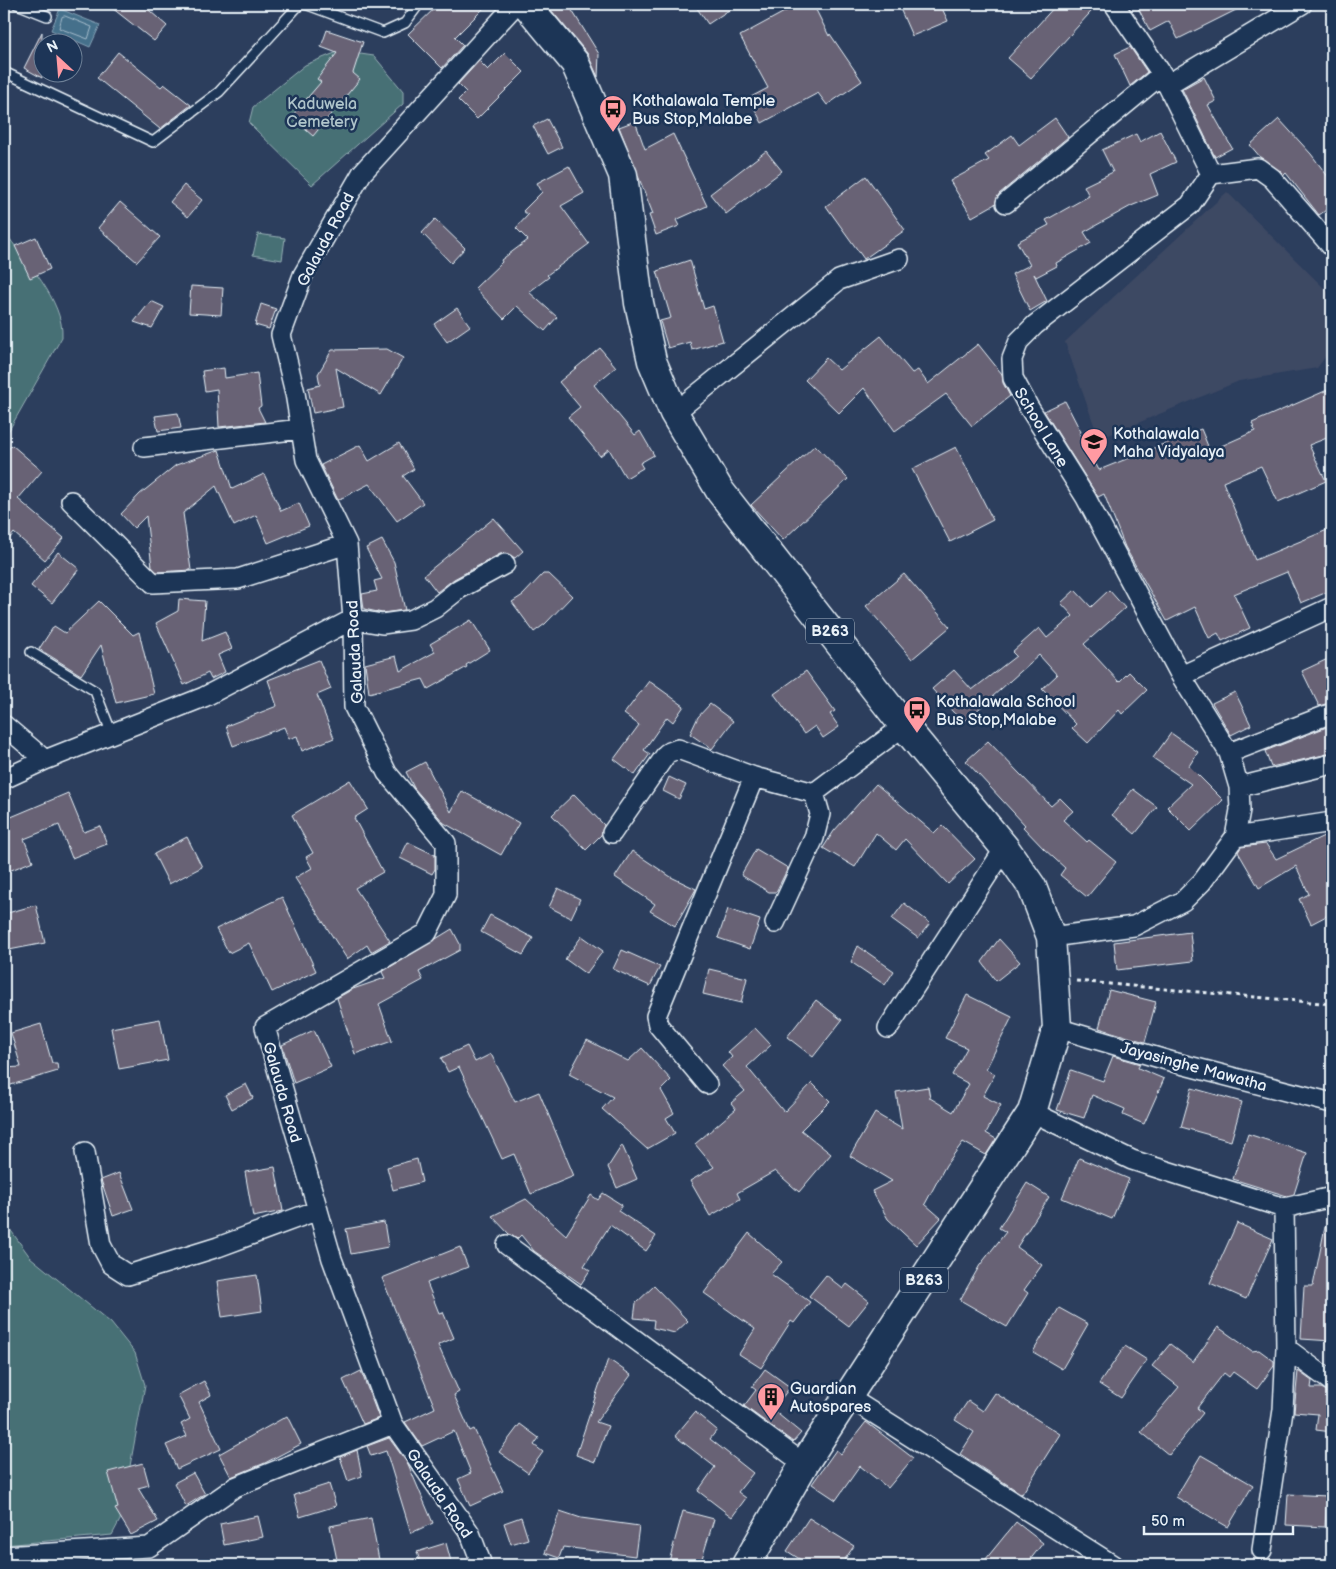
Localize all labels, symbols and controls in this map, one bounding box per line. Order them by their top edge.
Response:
north arrow [32,32,82,82]
text: N [44,37,61,57]
place label: Kothalawala Temple Bus Stop,Malabe [632,92,776,129]
bus stop icon: Kothalawala Temple Bus Stop,Malabe [598,94,628,133]
park label: Kaduwela Cemetery [286,95,358,132]
street label: Galauda Road [294,189,359,290]
street label: School Lane [1010,385,1072,471]
place label: Kothalawala Maha Vidyalaya [1113,425,1225,462]
school or university icon: Kothalawala Maha Vidyalaya [1079,427,1109,466]
street label: Galauda Road [343,600,368,704]
road number: B263 [806,618,854,644]
place label: Kothalawala School Bus Stop,Malabe [936,693,1075,730]
bus stop icon: Kothalawala School Bus Stop,Malabe [902,695,932,734]
street label: Jayasinghe Mawatha [1118,1039,1269,1096]
street label: Galauda Road [258,1040,305,1145]
road number: B263 [900,1268,948,1292]
place label: Guardian Autospares [790,1380,871,1417]
building icon: Guardian Autospares [756,1382,786,1421]
street label: Galauda Road [402,1446,476,1542]
scale bar [1144,1504,1292,1536]
text: 50 m [1151,1512,1185,1531]

